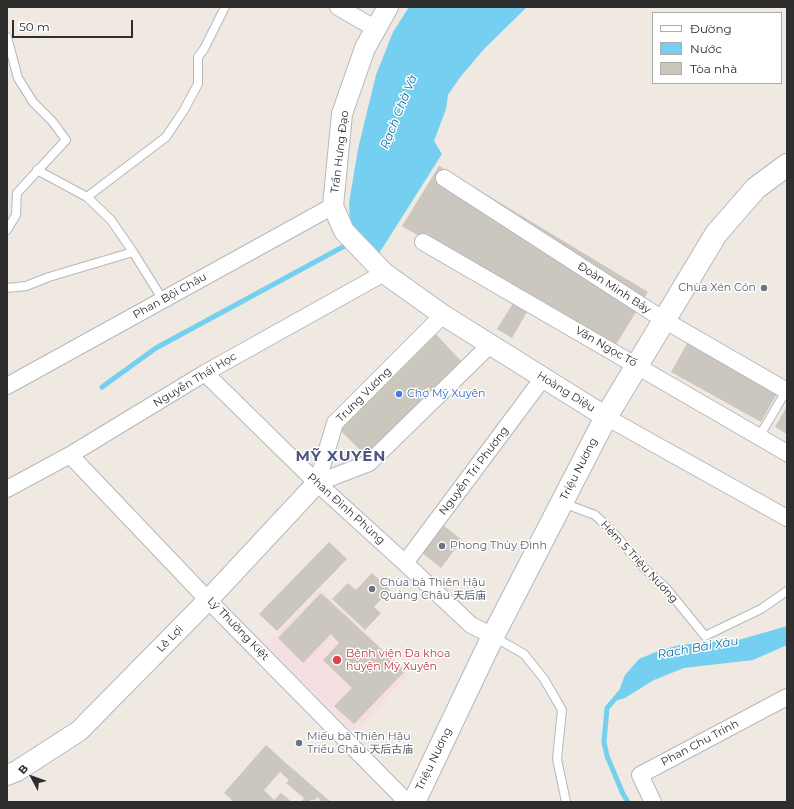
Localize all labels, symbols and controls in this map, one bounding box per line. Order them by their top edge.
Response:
scale bar [14,12,135,38]
legend [652,12,782,84]
text: 50 m [19,19,50,34]
text: Đường [690,21,732,36]
text: Nước [690,41,722,56]
text: Tòa nhà [690,61,737,76]
water label: Rạch Chà Và [378,73,420,151]
street label: Trần Hưng Đạo [328,110,352,194]
street label: Đoàn Minh Bảy [575,259,653,317]
street label: Phan Bội Châu [131,270,209,322]
place label: Chùa Xén Cón [678,281,756,295]
marker: Chùa Xén Cón [759,283,769,293]
street label: Văn Ngọc Tố [573,324,639,370]
street label: Nguyễn Thái Học [151,350,239,410]
street label: Trưng Vương [334,365,394,425]
street label: Hoàng Diệu [534,369,598,415]
place label: Chợ Mỹ Xuyên [407,387,486,401]
marker: Chợ Mỹ Xuyên [394,389,404,399]
street label: Nguyễn Tri Phương [436,424,512,518]
street label: Triệu Nương [558,436,600,502]
district label: MỸ XUYÊN [296,448,386,466]
street label: Phan Đình Phùng [305,471,387,547]
street label: Hẻm 5 Triệu Nương [597,518,681,606]
place label: Phong Thủy Đình [450,539,547,553]
marker: Phong Thủy Đình [437,541,447,551]
place label: Chùa bà Thiên Hậu Quảng Châu 天后庙 [380,576,486,602]
marker: Chùa bà Thiên Hậu Quảng Châu 天后庙 [367,584,377,594]
street label: Lý Thường Kiệt [204,595,272,663]
street label: Lê Lợi [154,623,186,655]
water label: Rach Bãi Xàu [656,634,740,662]
place label: Bệnh viện Đa khoa huyện Mỹ Xuyên [346,647,450,673]
marker: Bệnh viện Đa khoa huyện Mỹ Xuyên [331,654,343,666]
street label: Phan Chu Trinh [659,717,741,769]
street label: Triệu Nương [413,725,455,793]
place label: Miếu bà Thiên Hậu Triều Châu 天后古庙 [307,730,413,756]
marker: Miếu bà Thiên Hậu Triều Châu 天后古庙 [294,738,304,748]
north arrow [12,757,52,797]
text: B [15,761,31,777]

